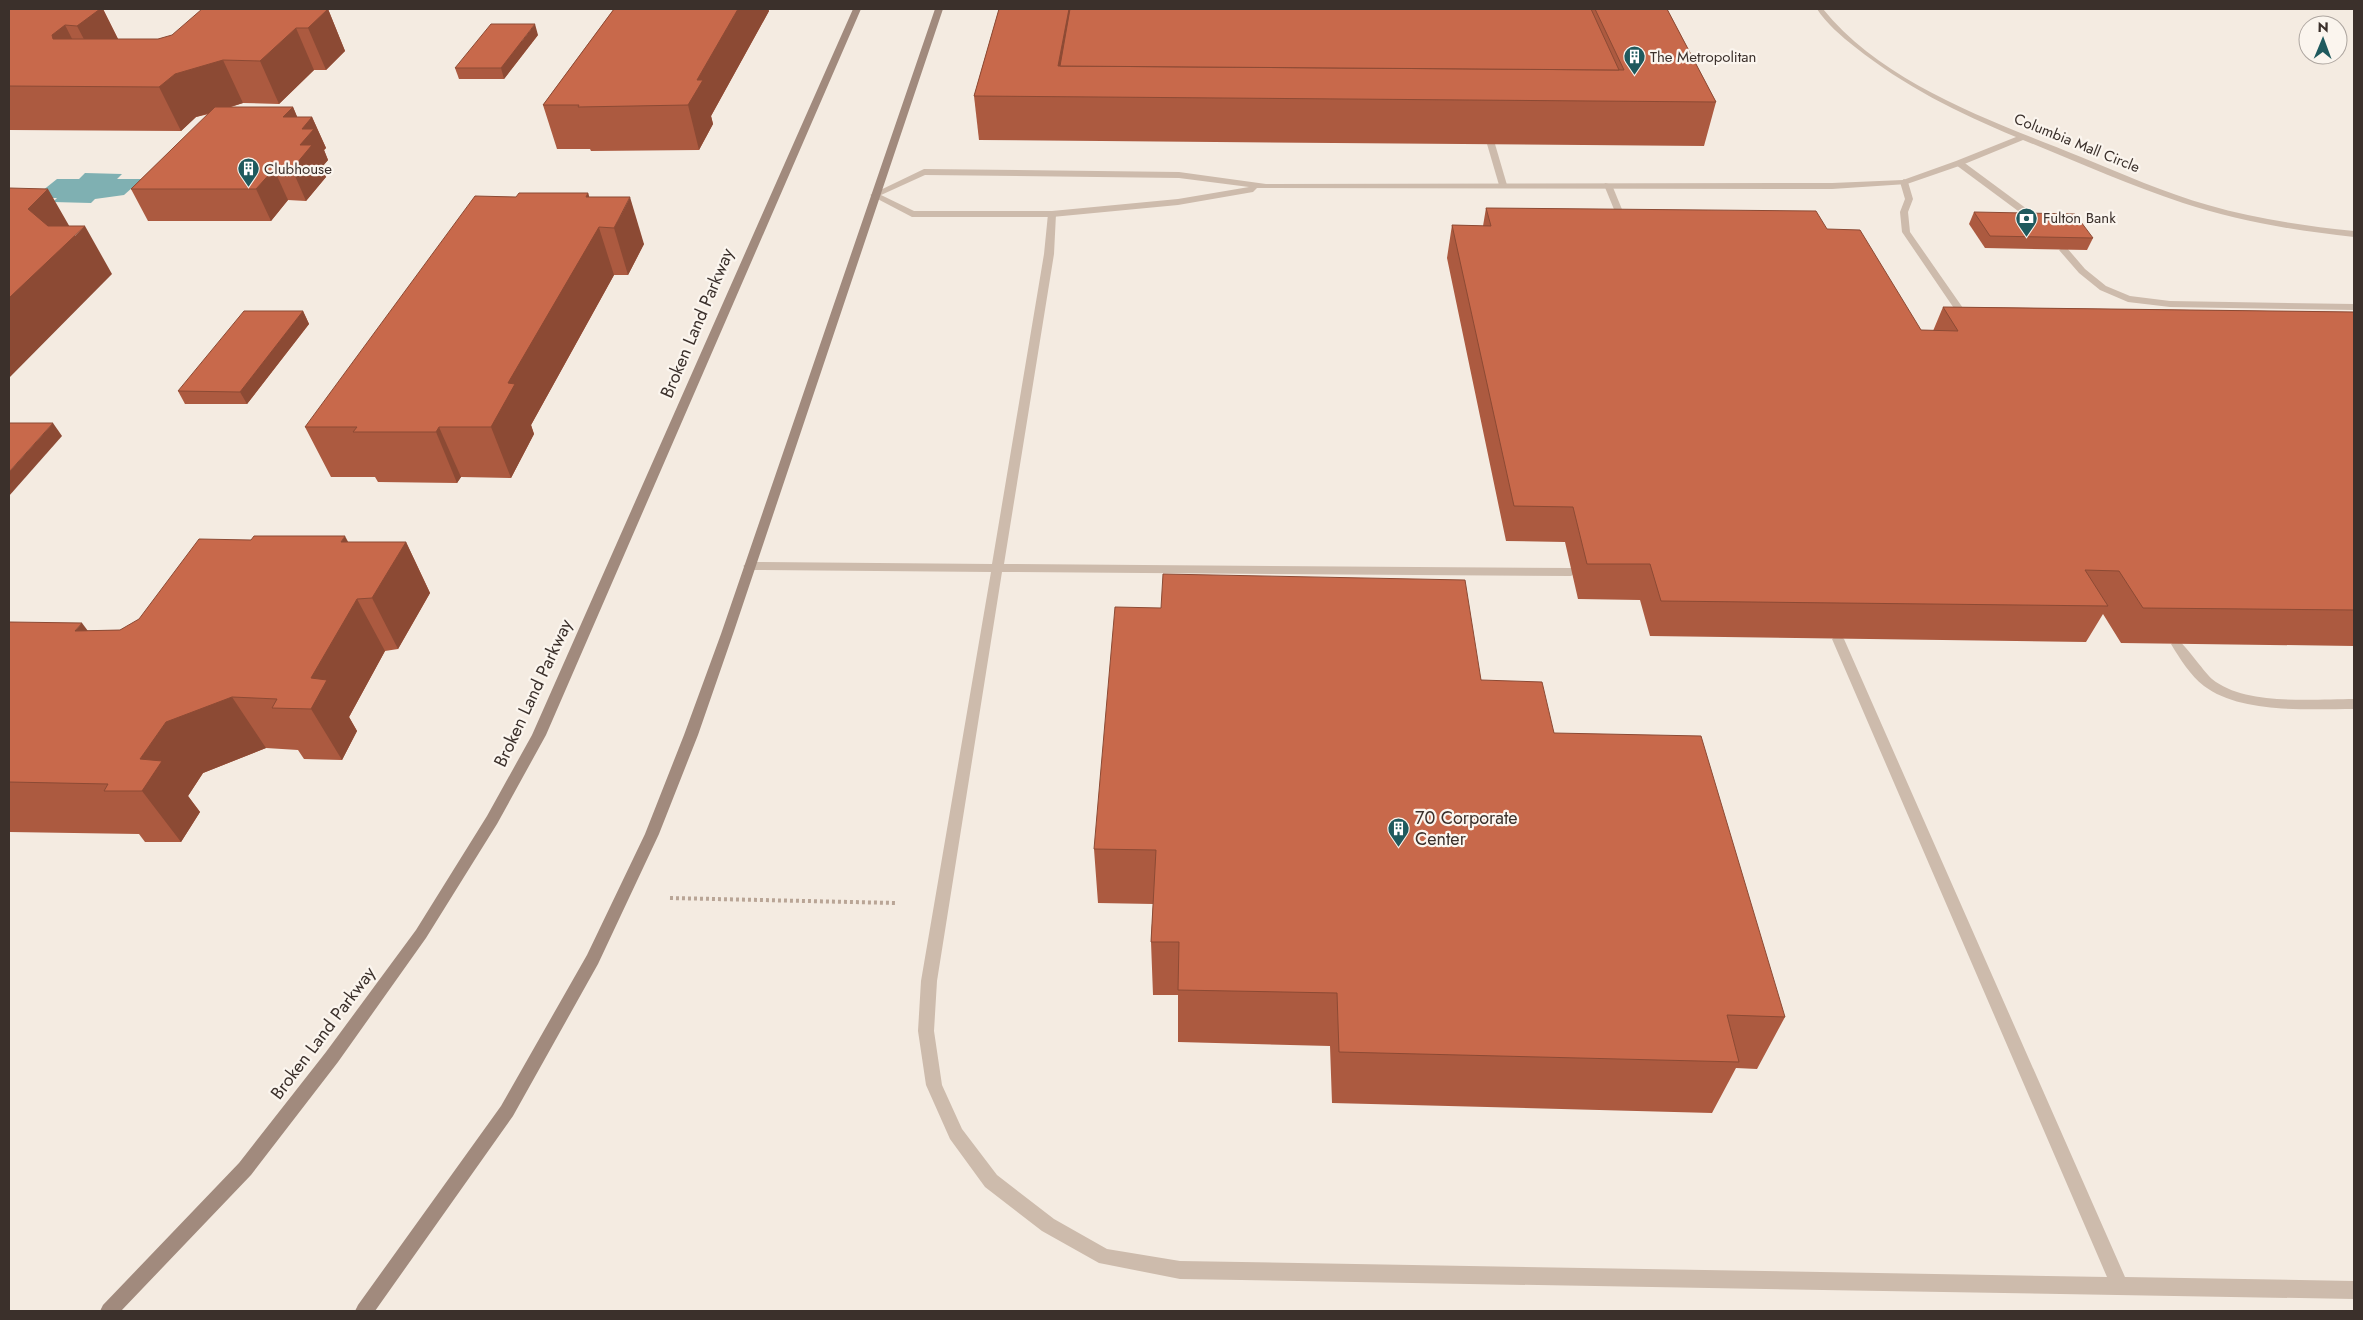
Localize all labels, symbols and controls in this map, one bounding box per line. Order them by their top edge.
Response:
north arrow [2298,15,2348,65]
text: N [2317,17,2329,37]
building icon: The Metropolitan [1622,45,1646,76]
place label: The Metropolitan [1650,46,1756,68]
street label: Columbia Mall Circle [2011,108,2143,178]
building icon: Clubhouse [236,157,260,188]
place label: Clubhouse [264,158,332,180]
bank icon: Fulton Bank [2015,206,2039,237]
place label: Fulton Bank [2043,207,2116,229]
street label: Broken Land Parkway [654,244,740,402]
street label: Broken Land Parkway [487,615,579,771]
place label: 70 Corporate Center [1415,805,1518,852]
building icon: 70 Corporate Center [1387,816,1411,847]
street label: Broken Land Parkway [264,961,382,1105]

